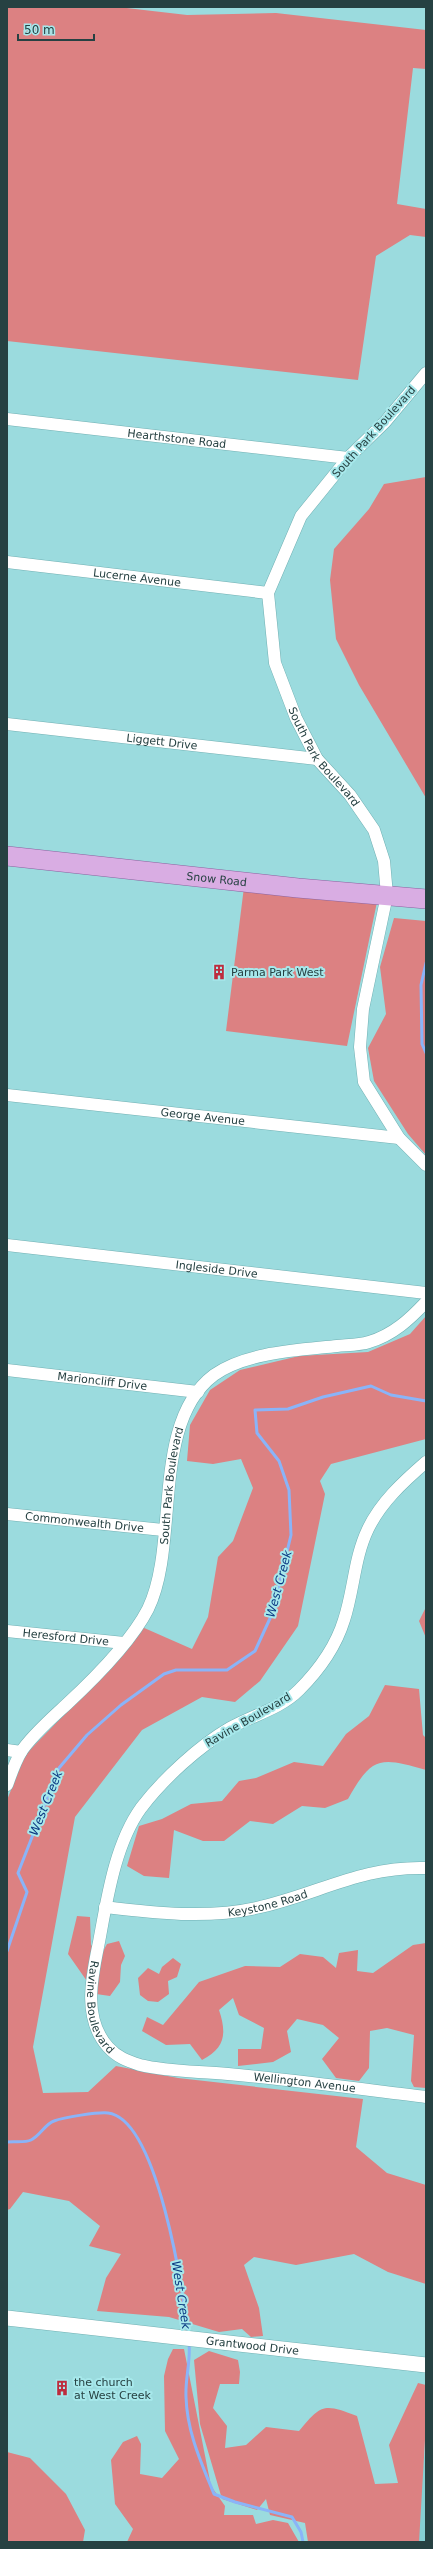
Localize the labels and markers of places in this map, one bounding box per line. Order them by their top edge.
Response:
building icon: Parma Park West [210,963,228,981]
place label: Parma Park West [231,966,324,979]
place label: the church at West Creek [74,2376,152,2402]
building icon: the church at West Creek [53,2379,71,2397]

